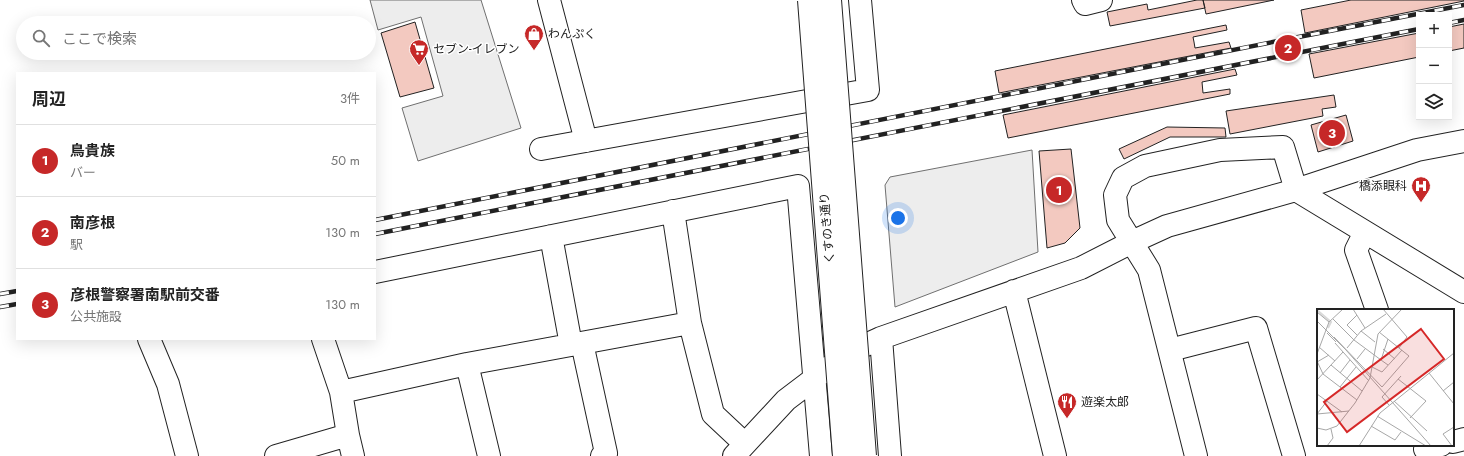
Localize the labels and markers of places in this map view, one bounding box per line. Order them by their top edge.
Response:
shop icon: わんぷく [523,23,545,51]
place label: わんぷく [548,25,596,43]
pin: 2 [1275,33,1301,63]
supermarket icon: セブン-イレブン [408,38,430,66]
place label: セブン-イレブン [433,40,520,58]
pin: 3 [1319,118,1345,148]
pin: 1 [1046,175,1072,205]
hospital icon: 橋添眼科 [1410,175,1432,203]
place label: 橋添眼科 [1359,177,1407,195]
restaurant icon: 遊楽太郎 [1056,391,1078,419]
place label: 遊楽太郎 [1081,393,1129,411]

